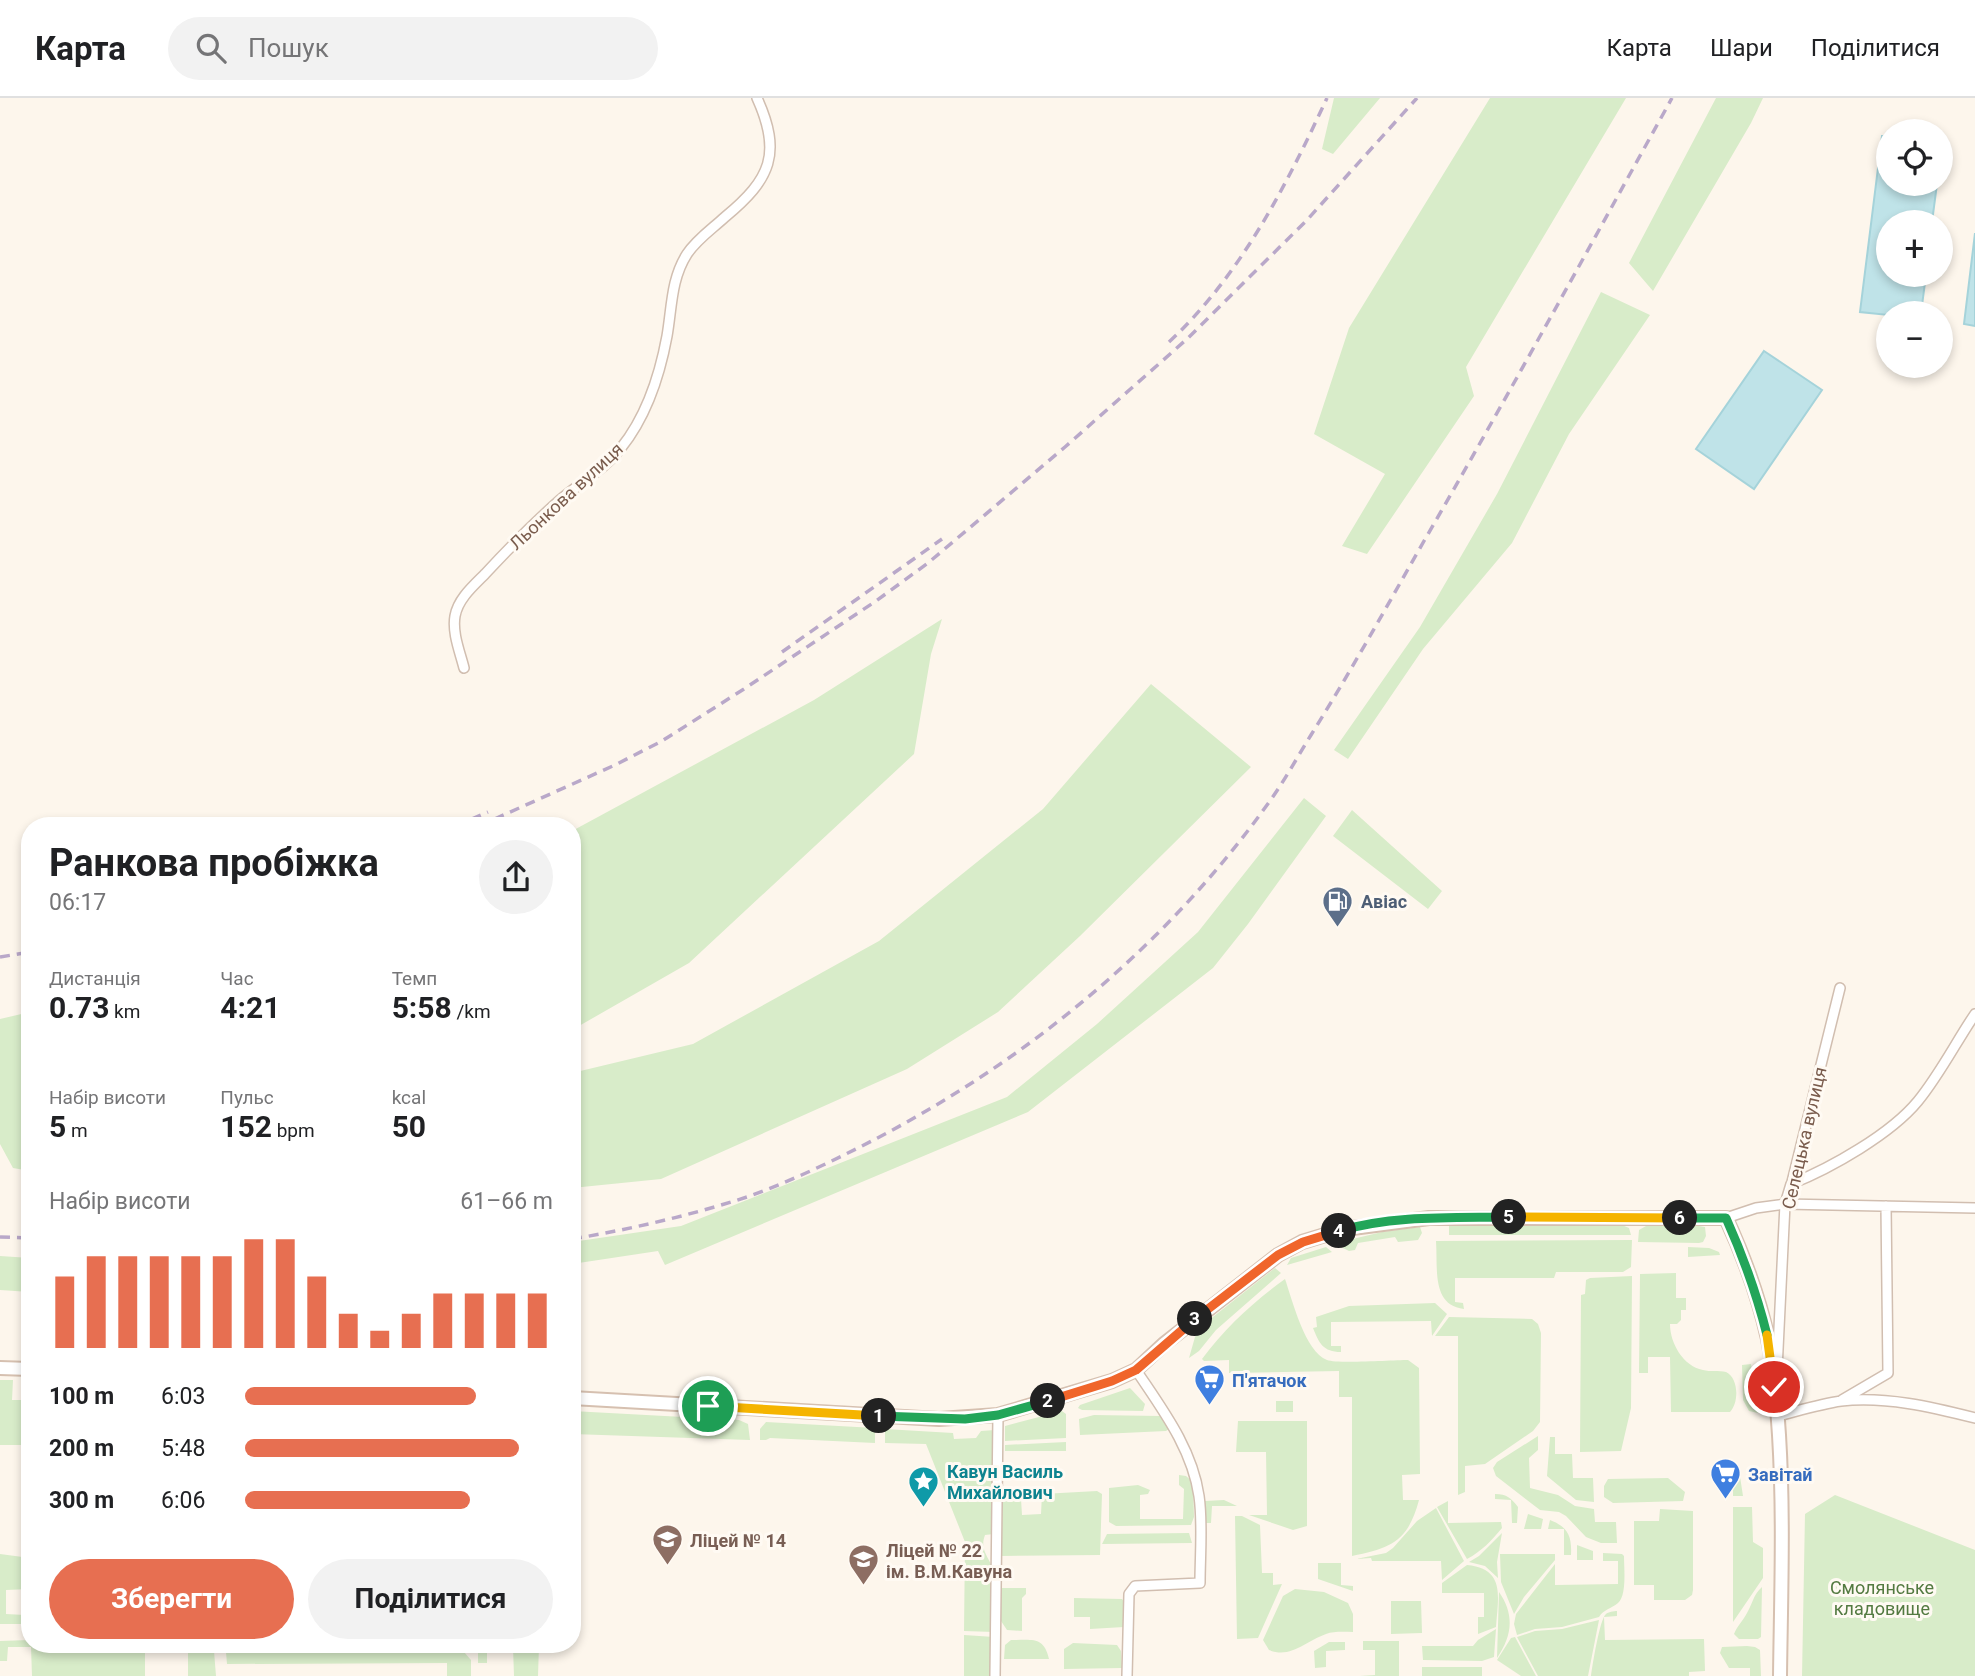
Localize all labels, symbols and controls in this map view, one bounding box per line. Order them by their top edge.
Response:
search box [168,17,658,80]
text: Карта [35,29,126,68]
icon: search [192,29,230,67]
text: Пошук [248,33,329,63]
text: Карта [1606,34,1672,62]
text: Шари [1710,34,1773,62]
text: Поділитися [1811,34,1940,62]
map controls [1876,119,1953,378]
button: locate [1876,119,1953,196]
button: + [1876,210,1953,287]
button: − [1876,301,1953,378]
street label: Льонкова вулиця [505,438,627,554]
button: share [479,840,553,914]
text: Ранкова пробіжка [49,841,379,885]
fuel station icon: Авіас [1321,884,1355,928]
text: 06:17 [49,889,106,916]
place label: Авіас [1361,891,1407,912]
text: Дистанція [49,967,141,990]
text: Час [220,967,254,990]
text: Темп [392,967,437,990]
text: 0.73 [49,990,109,1025]
text: 4:21 [220,990,280,1025]
text: 5:58 [392,990,452,1025]
text: km [109,1000,140,1023]
text: /km [452,1000,491,1023]
street label: Селецька вулиця [1777,1065,1831,1211]
text: Набір висоти [49,1086,166,1109]
text: Пульс [220,1086,274,1109]
text: kcal [392,1086,426,1109]
text: 5 [49,1109,66,1144]
text: 152 [220,1109,272,1144]
text: 50 [392,1109,426,1144]
text: m [66,1119,88,1142]
text: bpm [272,1119,315,1142]
text: Набір висоти [49,1188,191,1215]
text: 61–66 m [460,1188,553,1215]
pin: 5 [1492,1200,1526,1234]
pin: 6 [1662,1200,1698,1236]
text: 5 [1503,1205,1514,1228]
text: 6 [1674,1206,1685,1229]
pin: 4 [1322,1214,1356,1248]
text: 4 [1333,1219,1344,1242]
pin: 3 [1178,1302,1212,1336]
text: 3 [1189,1307,1200,1330]
pin [1744,1357,1804,1417]
supermarket icon: П'ятачок [1192,1363,1226,1407]
icon: check [1755,1368,1793,1406]
place label: П'ятачок [1232,1370,1308,1391]
pin [678,1376,738,1436]
text: 100 m [49,1383,114,1410]
text: 6:03 [161,1383,205,1410]
pin: 2 [1030,1384,1066,1418]
icon: arrive [689,1387,727,1425]
text: 2 [1042,1389,1053,1412]
pin: 1 [862,1398,896,1434]
text: 1 [873,1404,884,1427]
text: 200 m [49,1435,114,1462]
text: 5:48 [161,1435,205,1462]
supermarket icon: Завітай [1708,1457,1742,1501]
place label: Кавун Василь Михайлович [947,1461,1063,1503]
place icon: Кавун Василь Михайлович [907,1464,941,1508]
place label: Завітай [1748,1464,1813,1485]
text: 300 m [49,1487,114,1514]
text: 6:06 [161,1487,205,1514]
school or university icon: Ліцей № 14 [650,1523,684,1567]
place label: Ліцей № 14 [690,1530,786,1551]
place label: Ліцей № 22 ім. В.М.Кавуна [886,1540,1012,1582]
school or university icon: Ліцей № 22 ім. В.М.Кавуна [846,1543,880,1587]
button: Зберегти [49,1559,294,1639]
button: Поділитися [308,1559,553,1639]
park label: Смолянське кладовище [1830,1577,1934,1619]

